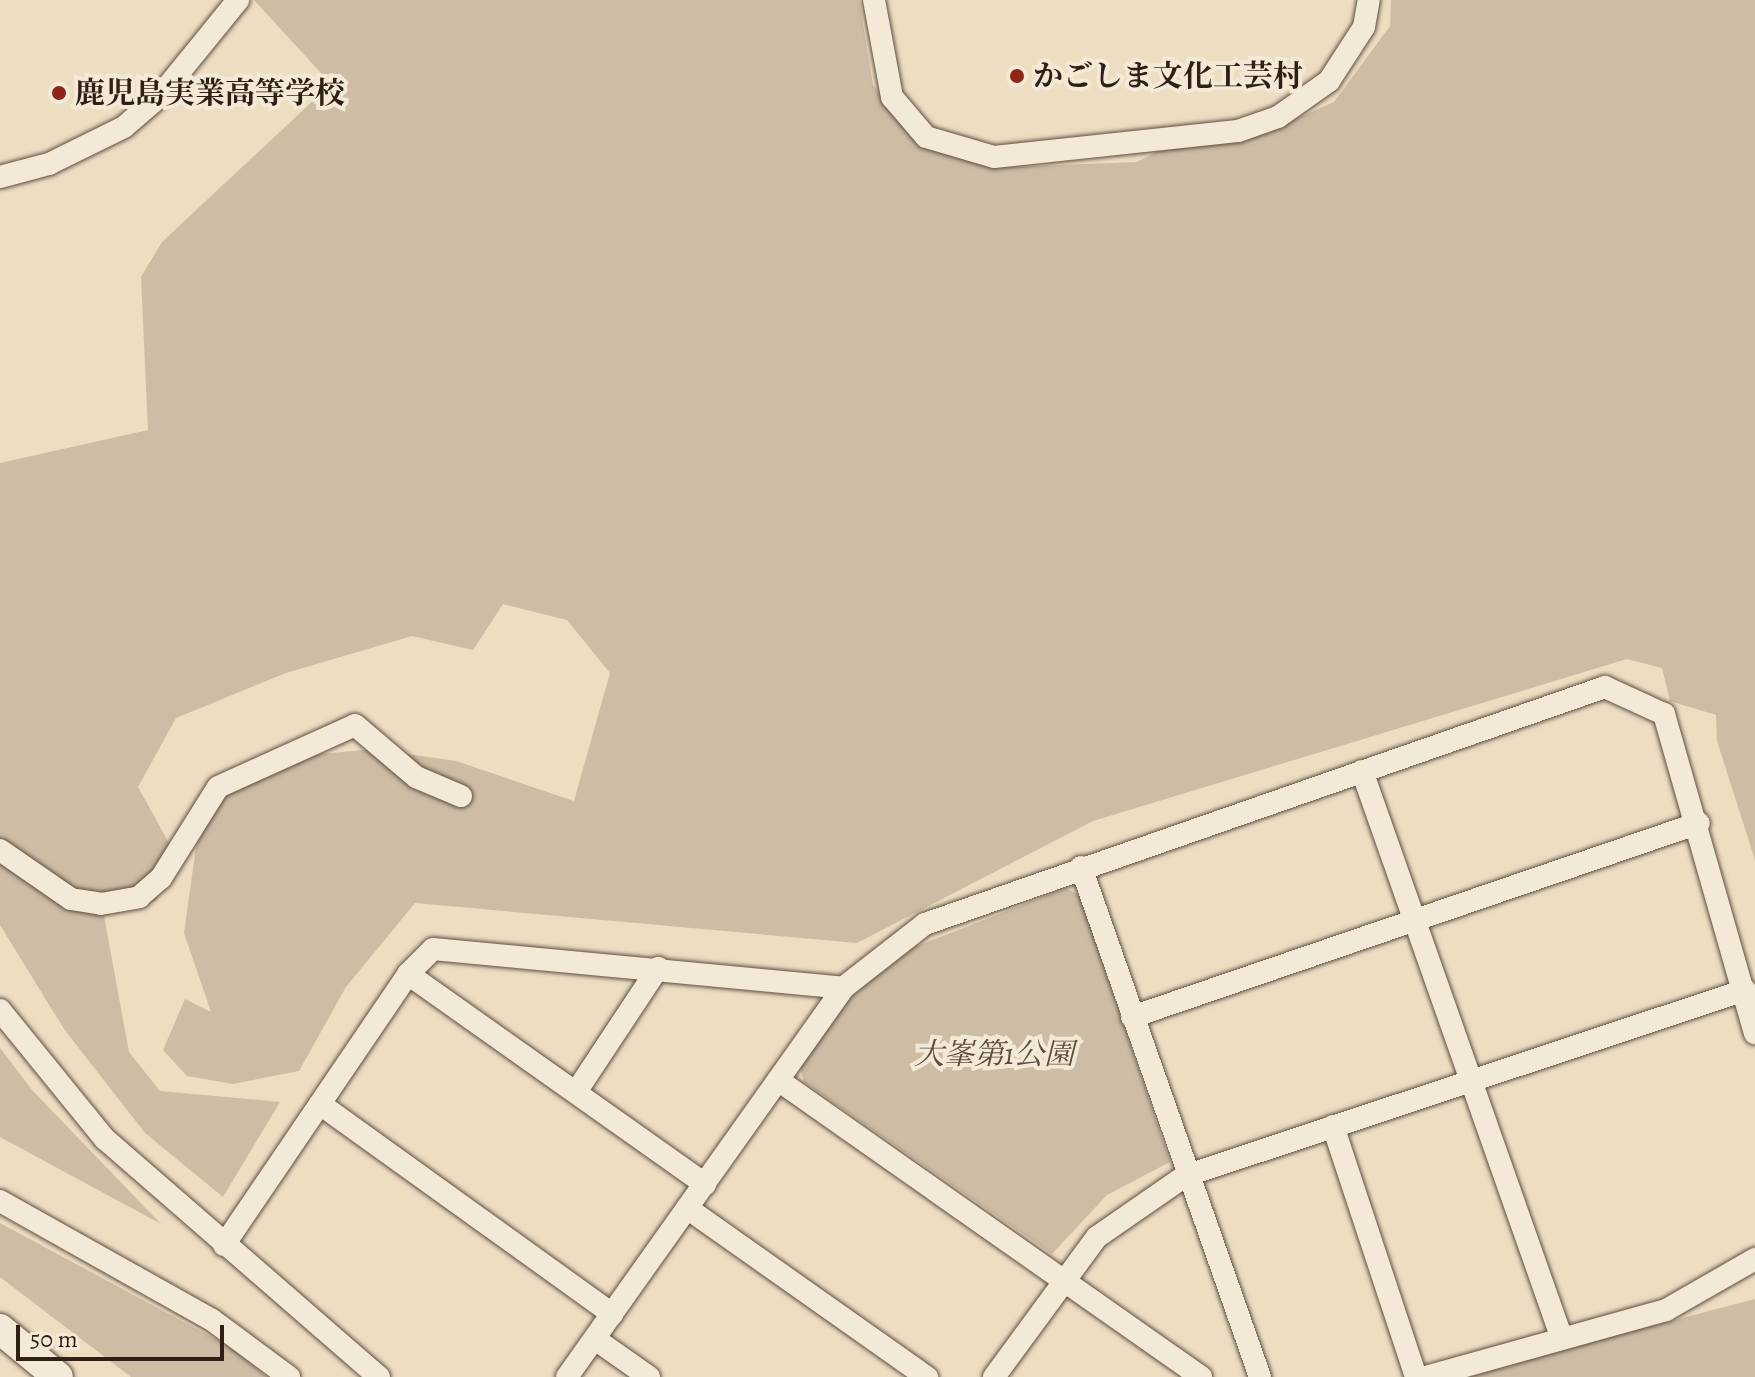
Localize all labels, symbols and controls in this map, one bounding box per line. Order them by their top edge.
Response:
place label: かごしま文化工芸村 [1033,58,1303,94]
marker: かごしま文化工芸村 [1008,67,1026,85]
place label: 鹿児島実業高等学校 [75,75,345,111]
marker: 鹿児島実業高等学校 [50,84,68,102]
park label: 大峯第1公園 [914,1036,1074,1072]
scale bar [20,1309,228,1359]
text: 50 m [30,1323,78,1355]

